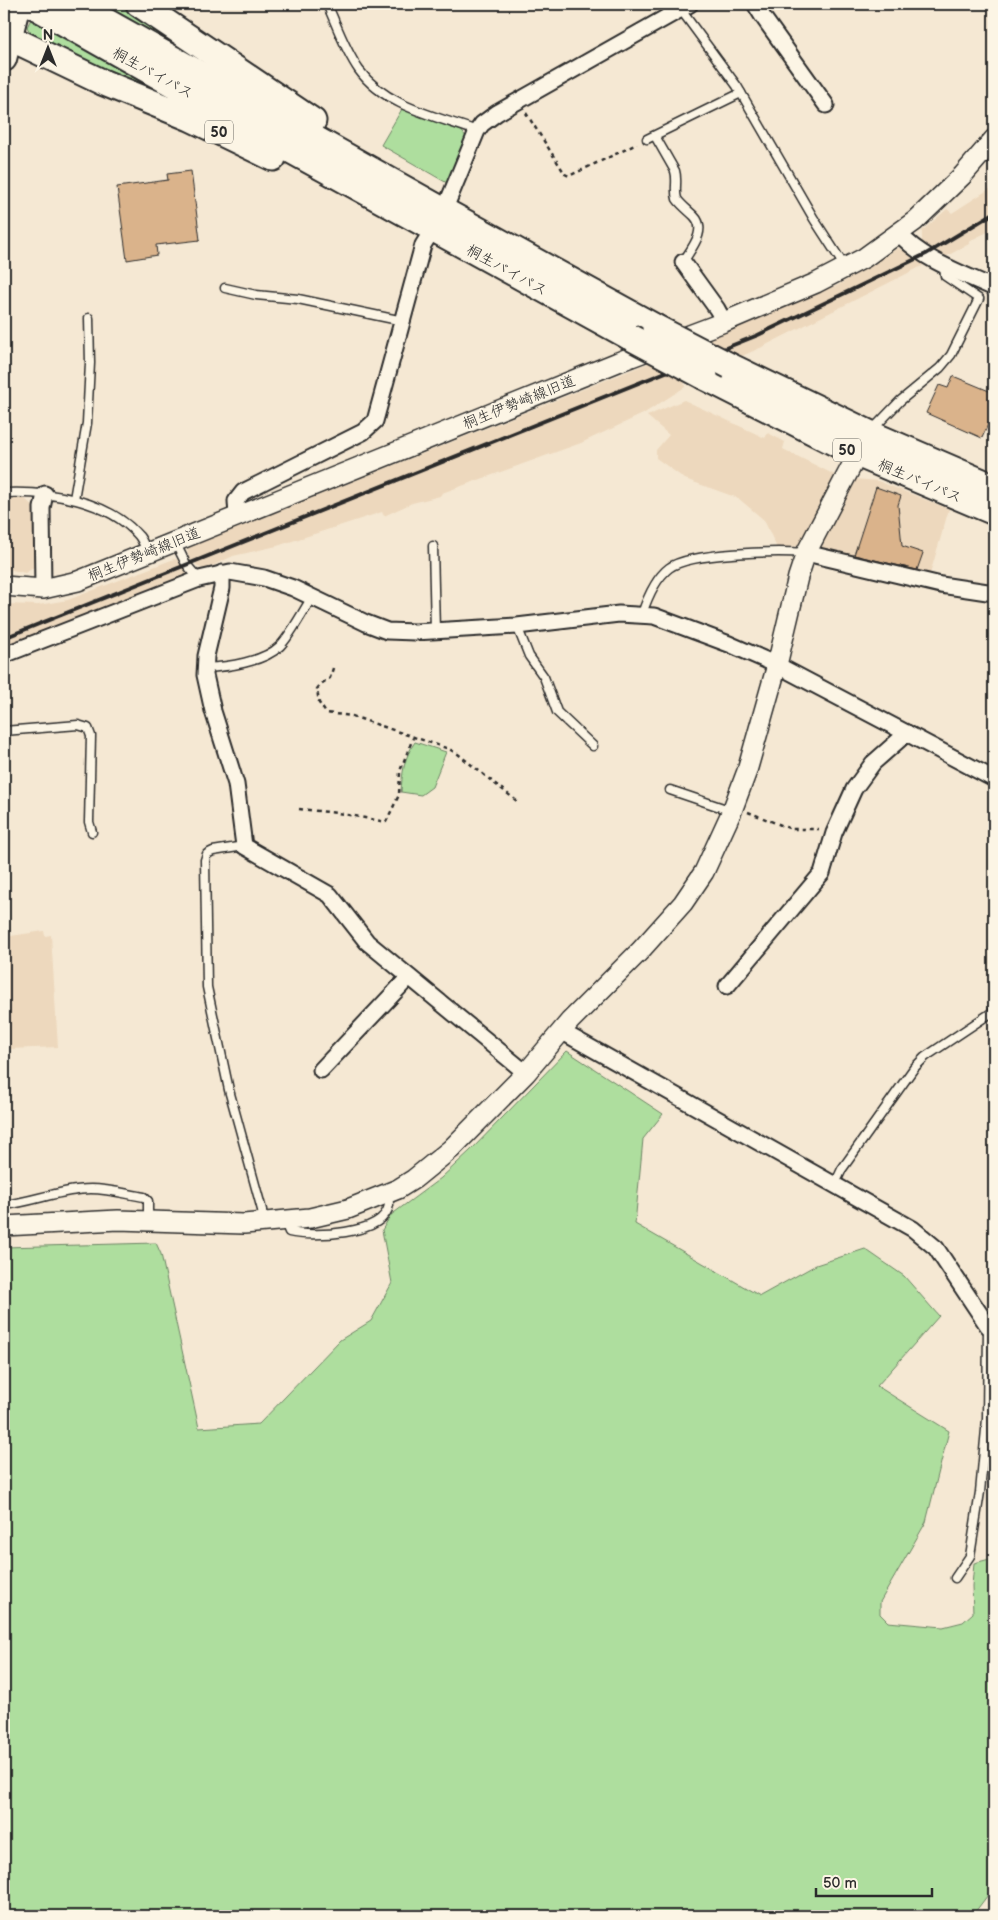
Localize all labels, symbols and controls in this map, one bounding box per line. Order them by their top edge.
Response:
north arrow [22,22,72,72]
text: N [43,27,53,44]
street label: 桐生バイパス [109,43,197,103]
road number: 50 [205,120,233,144]
street label: 桐生バイパス [463,240,551,300]
street label: 桐生伊勢崎線旧道 [460,371,578,434]
road number: 50 [833,438,861,462]
street label: 桐生バイパス [875,455,965,508]
street label: 桐生伊勢崎線旧道 [85,523,203,586]
scale bar [816,1865,932,1897]
text: 50 m [823,1874,857,1893]

